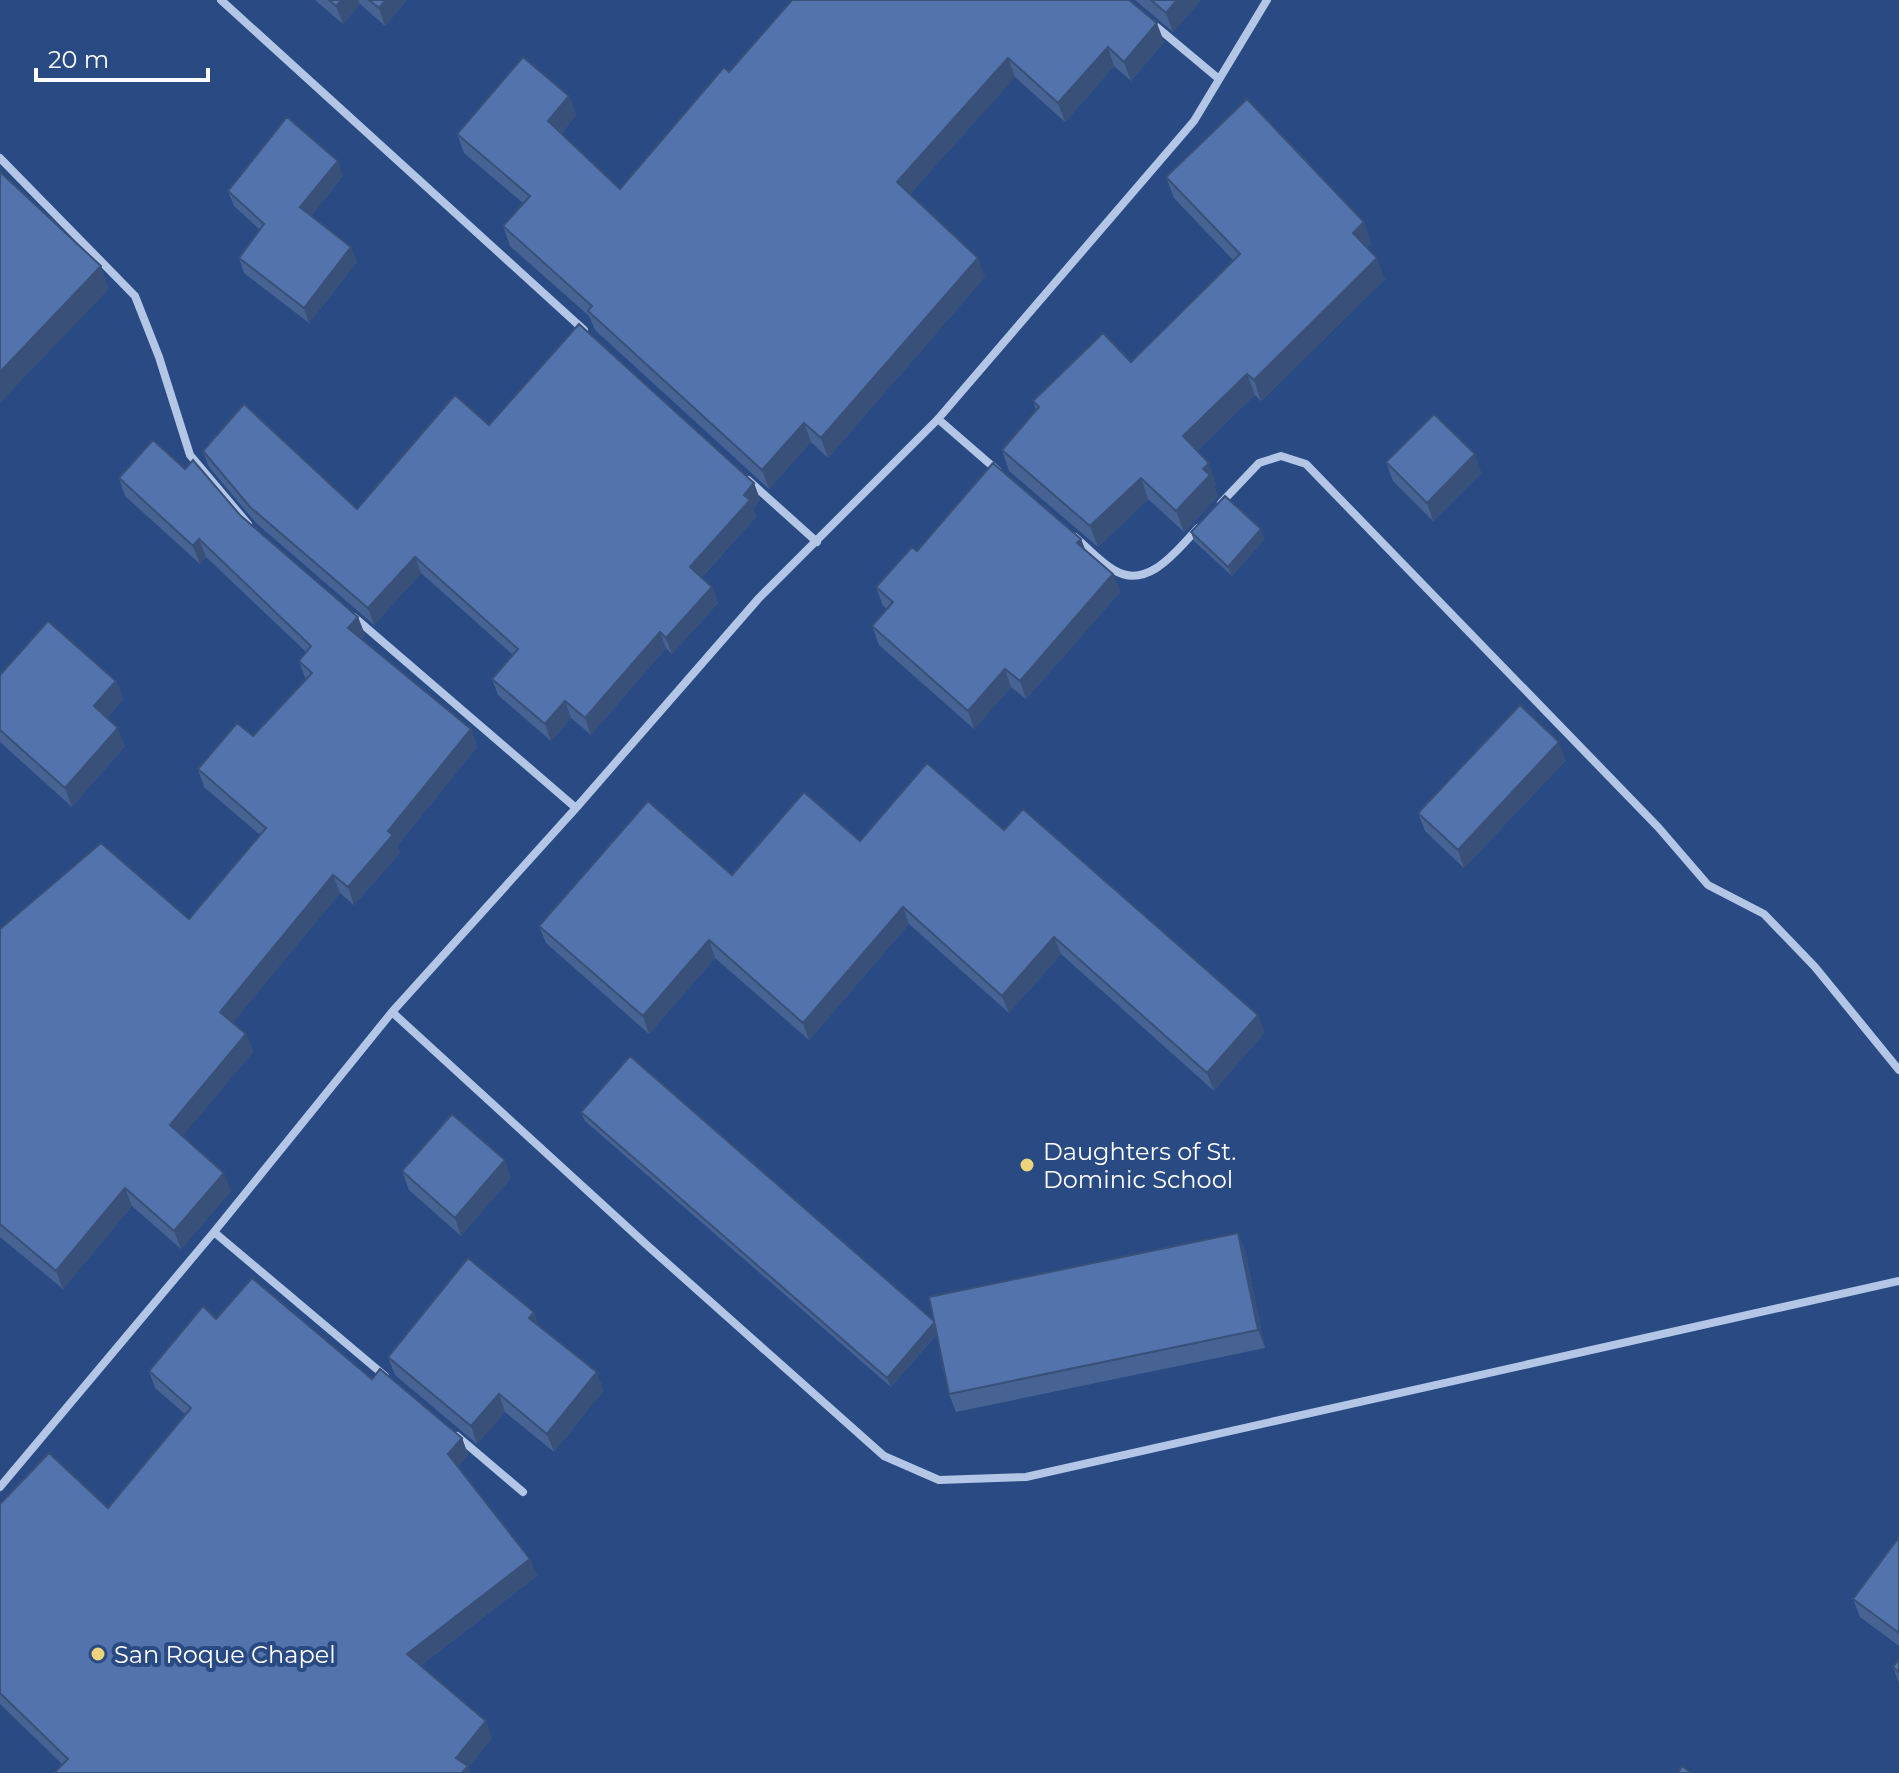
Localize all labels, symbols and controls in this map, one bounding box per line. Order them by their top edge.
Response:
scale bar [36,32,208,82]
text: 20 m [48,45,109,74]
place label: Daughters of St. Dominic School [1043,1137,1236,1194]
marker: Daughters of St. Dominic School [1018,1156,1036,1174]
place label: San Roque Chapel [114,1640,336,1669]
marker: San Roque Chapel [89,1645,107,1663]

